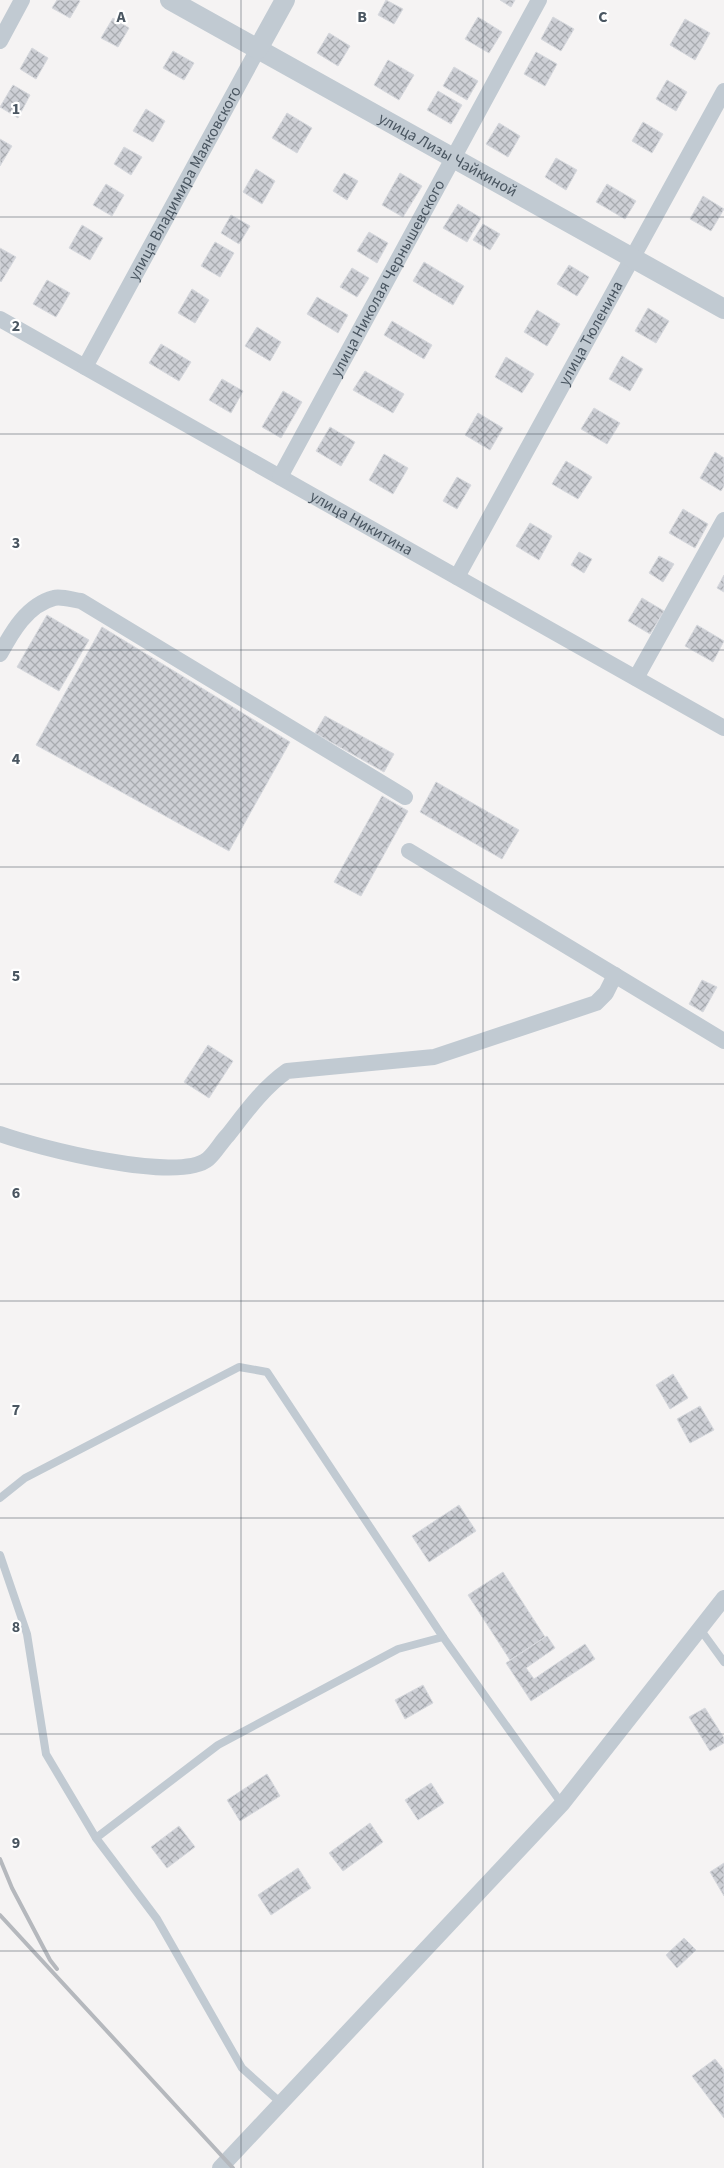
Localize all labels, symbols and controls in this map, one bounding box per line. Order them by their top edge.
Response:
text: A [115,6,126,28]
text: B [357,6,367,28]
text: C [598,6,608,28]
street label: улица Владимира Маяковского [123,82,247,285]
text: 1 [12,98,20,120]
street label: улица Лизы Чайкиной [374,107,521,203]
street label: улица Николая Чернышевского [325,176,450,381]
street label: улица Тюленина [553,277,629,390]
text: 2 [12,315,20,337]
street label: улица Никитина [306,485,417,561]
text: 3 [12,532,20,554]
text: 4 [12,748,21,770]
text: 5 [12,965,20,987]
text: 6 [12,1182,20,1204]
text: 7 [12,1399,20,1421]
text: 8 [12,1616,20,1638]
text: 9 [12,1832,20,1854]

